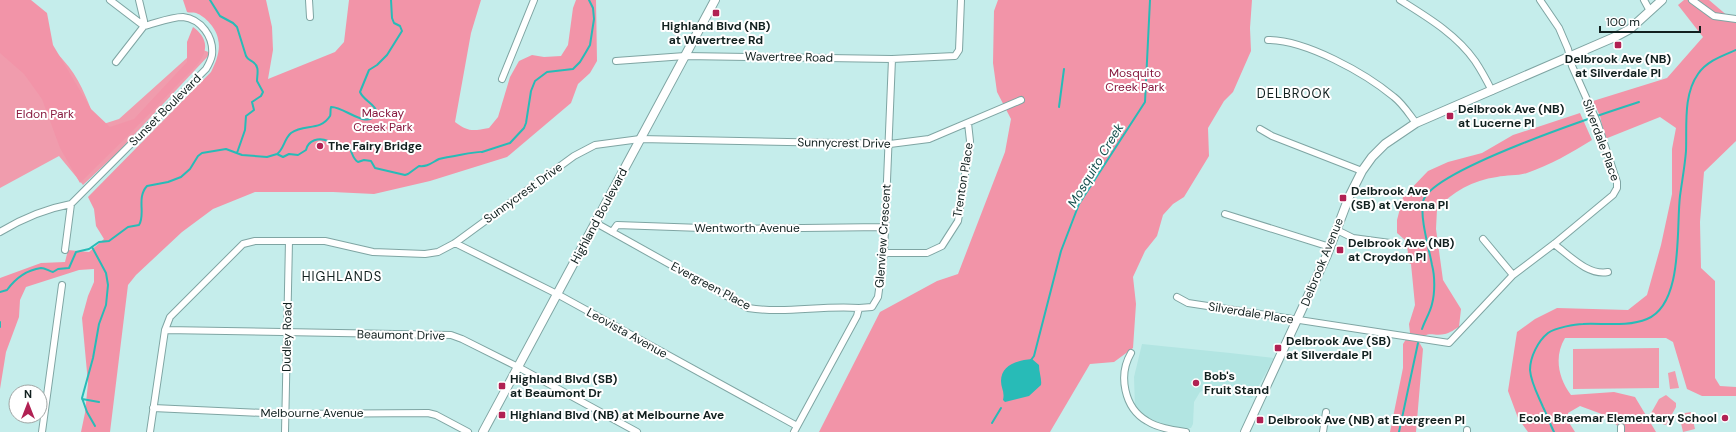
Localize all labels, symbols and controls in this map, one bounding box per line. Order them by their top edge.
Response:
marker: Highland Blvd (NB) at Wavertree Rd [711,8,721,18]
scale bar [1600,8,1700,34]
text: 100 m [1606,14,1640,30]
place label: Highland Blvd (NB) at Wavertree Rd [662,18,771,48]
marker: Delbrook Ave (NB) at Silverdale Pl [1613,40,1623,50]
street label: Wavertree Road [745,48,833,66]
place label: Delbrook Ave (NB) at Silverdale Pl [1565,51,1671,81]
park label: Mosquito Creek Park [1105,65,1165,95]
street label: Sunset Boulevard [125,70,205,150]
district label: DELBROOK [1257,85,1331,102]
street label: Silverdale Place [1579,97,1623,183]
place label: Delbrook Ave (NB) at Lucerne Pl [1458,101,1565,131]
park label: Mackay Creek Park [353,105,413,135]
park label: Eldon Park [16,106,74,122]
marker: Delbrook Ave (NB) at Lucerne Pl [1445,111,1455,121]
water label: Mosquito Creek [1064,120,1127,211]
street label: Sunnycrest Drive [797,134,891,152]
place label: The Fairy Bridge [328,138,422,154]
marker: The Fairy Bridge [315,141,325,151]
street label: Trenton Place [949,141,977,219]
street label: Sunnycrest Drive [480,159,566,227]
street label: Highland Boulevard [567,165,631,267]
street label: Glenview Crescent [871,183,895,289]
place label: Delbrook Ave (SB) at Verona Pl [1351,183,1448,213]
marker: Delbrook Ave (SB) at Verona Pl [1338,193,1348,203]
street label: Delbrook Avenue [1297,215,1347,308]
street label: Wentworth Avenue [694,220,800,236]
place label: Delbrook Ave (NB) at Croydon Pl [1348,235,1455,265]
marker: Delbrook Ave (NB) at Croydon Pl [1335,245,1345,255]
street label: Evergreen Place [668,258,754,314]
district label: HIGHLANDS [302,268,382,285]
street label: Silverdale Place [1207,298,1295,328]
street label: Dudley Road [278,302,296,372]
street label: Leovista Avenue [584,304,670,362]
street label: Beaumont Drive [357,326,446,344]
place label: Delbrook Ave (SB) at Silverdale Pl [1286,333,1391,363]
marker: Delbrook Ave (SB) at Silverdale Pl [1273,343,1283,353]
place label: Bob's Fruit Stand [1204,368,1269,398]
place label: Highland Blvd (SB) at Beaumont Dr [510,371,618,401]
marker: Bob's Fruit Stand [1191,378,1201,388]
marker: Highland Blvd (SB) at Beaumont Dr [497,381,507,391]
north arrow [8,384,48,424]
text: N [24,387,32,401]
street label: Melbourne Avenue [260,405,364,421]
place label: Highland Blvd (NB) at Melbourne Ave [510,407,724,423]
marker: Highland Blvd (NB) at Melbourne Ave [497,410,507,420]
place label: Ecole Braemar Elementary School [1519,410,1717,426]
place label: Delbrook Ave (NB) at Evergreen Pl [1268,412,1465,428]
marker: Ecole Braemar Elementary School [1720,413,1730,423]
marker: Delbrook Ave (NB) at Evergreen Pl [1255,415,1265,425]

